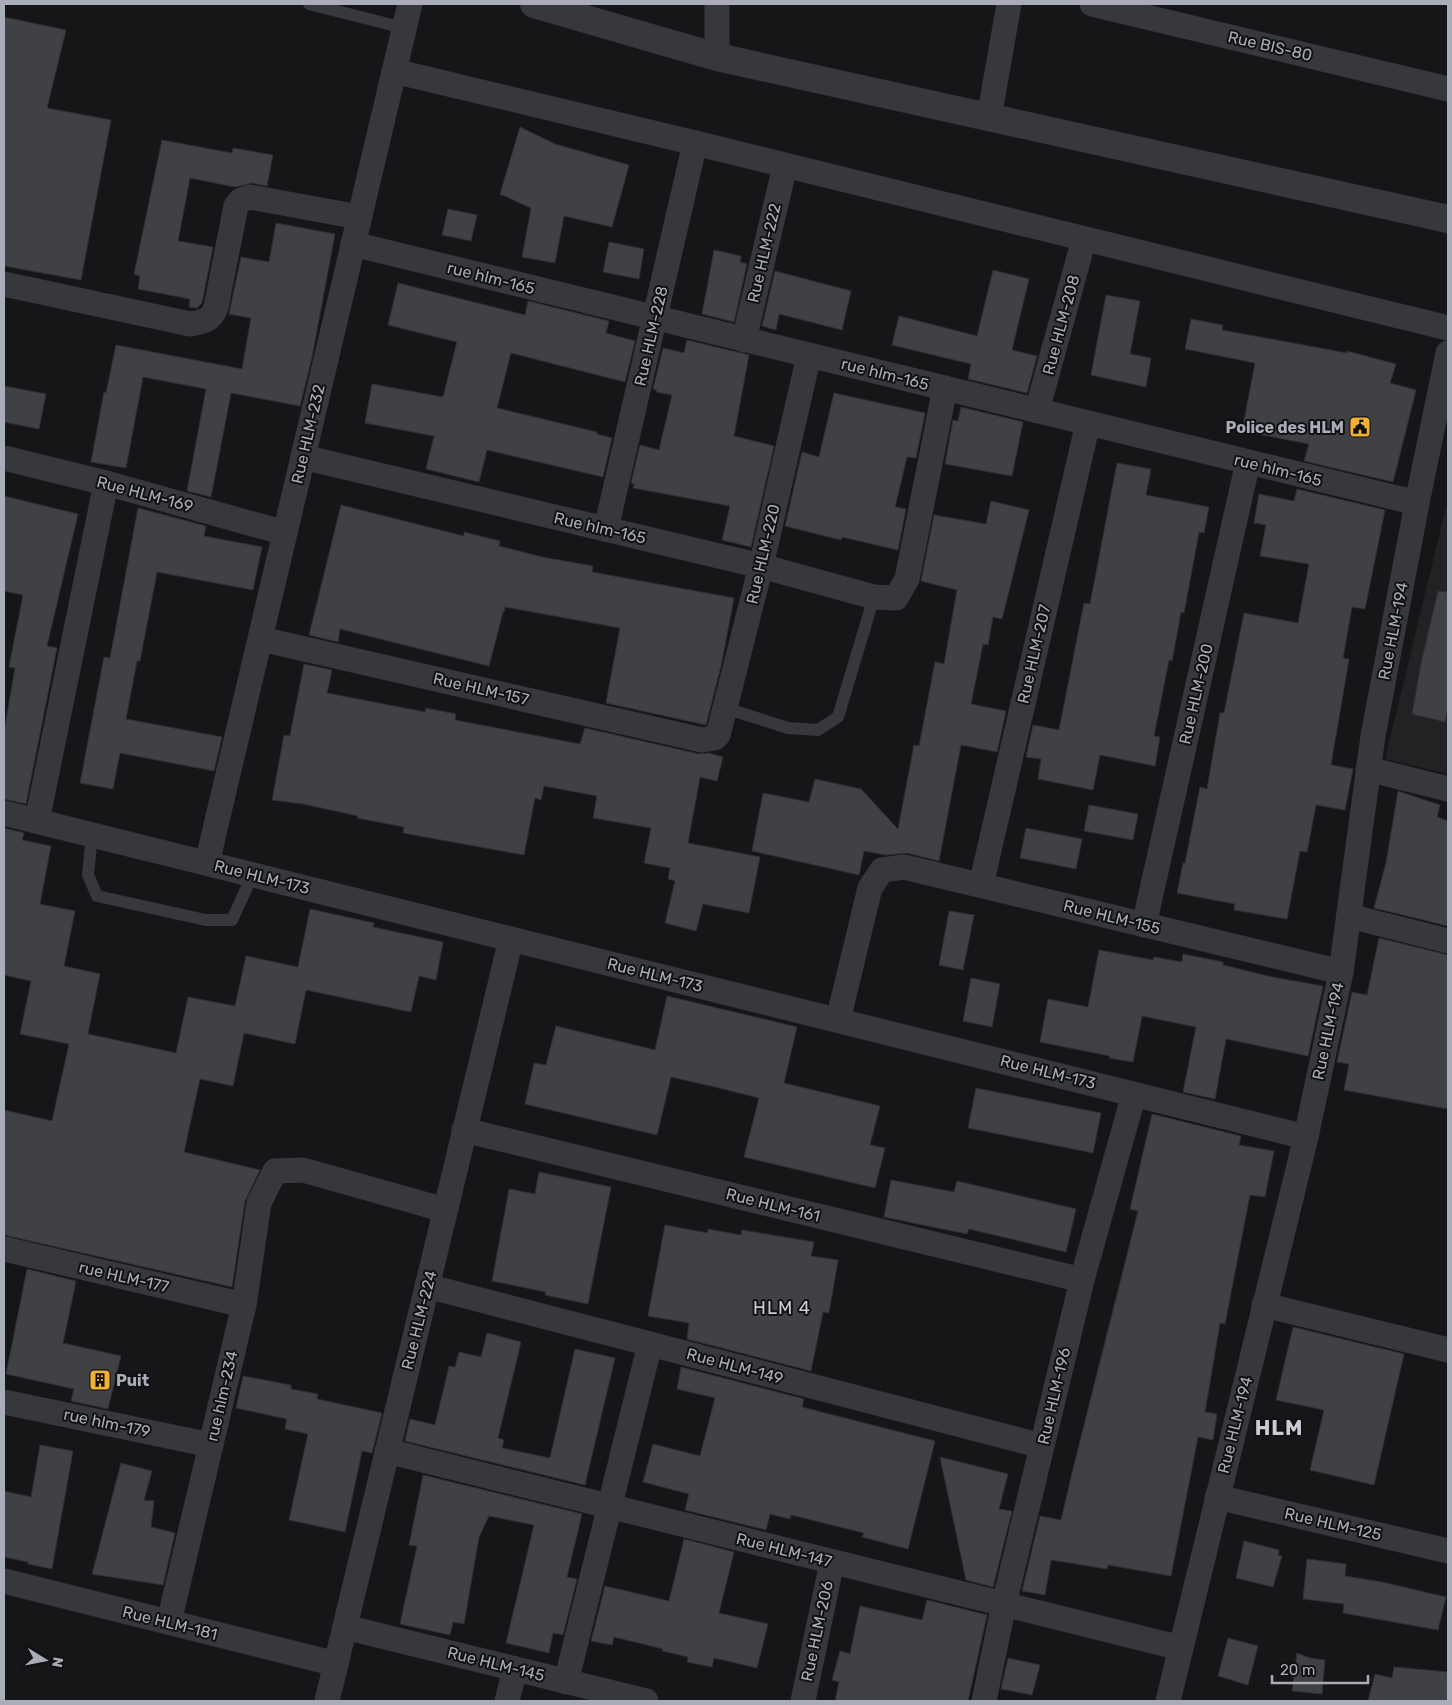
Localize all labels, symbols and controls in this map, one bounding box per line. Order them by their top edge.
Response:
street label: Rue BIS-80 [1226,27,1314,65]
street label: Rue HLM-222 [743,202,785,304]
street label: rue hlm-165 [445,258,537,298]
street label: Rue HLM-208 [1039,273,1083,377]
street label: Rue HLM-228 [630,284,672,388]
street label: rue hlm-165 [839,354,931,394]
street label: Rue HLM-232 [287,382,329,486]
public building icon: Police des HLM [1348,415,1372,439]
place label: Police des HLM [1225,418,1344,437]
street label: rue hlm-165 [1232,450,1324,490]
street label: Rue HLM-169 [95,472,195,516]
street label: Rue HLM-220 [742,502,784,606]
street label: Rue hlm-165 [552,508,648,548]
street label: Rue HLM-194 [1374,580,1412,682]
street label: Rue HLM-207 [1013,603,1055,705]
street label: Rue HLM-200 [1175,642,1217,746]
street label: Rue HLM-157 [431,669,531,709]
street label: Rue HLM-173 [212,856,312,898]
street label: Rue HLM-155 [1062,896,1162,938]
street label: Rue HLM-173 [605,954,705,996]
street label: Rue HLM-194 [1308,980,1348,1082]
street label: Rue HLM-173 [998,1051,1098,1093]
street label: Rue HLM-161 [724,1184,822,1226]
street label: rue HLM-177 [77,1257,171,1297]
street label: Rue HLM-224 [397,1268,441,1372]
district label: HLM 4 [753,1297,811,1319]
street label: Rue HLM-149 [685,1344,785,1388]
street label: Rue HLM-196 [1034,1345,1074,1446]
street label: rue hlm-234 [202,1349,242,1443]
building icon: Puit [88,1368,112,1392]
place label: Puit [116,1371,150,1390]
street label: Rue HLM-194 [1214,1375,1256,1475]
street label: rue hlm-179 [62,1405,152,1441]
district label: HLM [1255,1415,1303,1440]
street label: Rue HLM-125 [1283,1504,1383,1544]
street label: Rue HLM-147 [734,1529,834,1571]
street label: Rue HLM-206 [797,1579,837,1683]
street label: Rue HLM-181 [121,1602,219,1644]
north arrow [20,1635,70,1685]
street label: Rue HLM-145 [445,1643,547,1685]
scale bar [1272,1652,1368,1684]
text: N [48,1656,67,1669]
text: 20 m [1280,1661,1315,1679]

